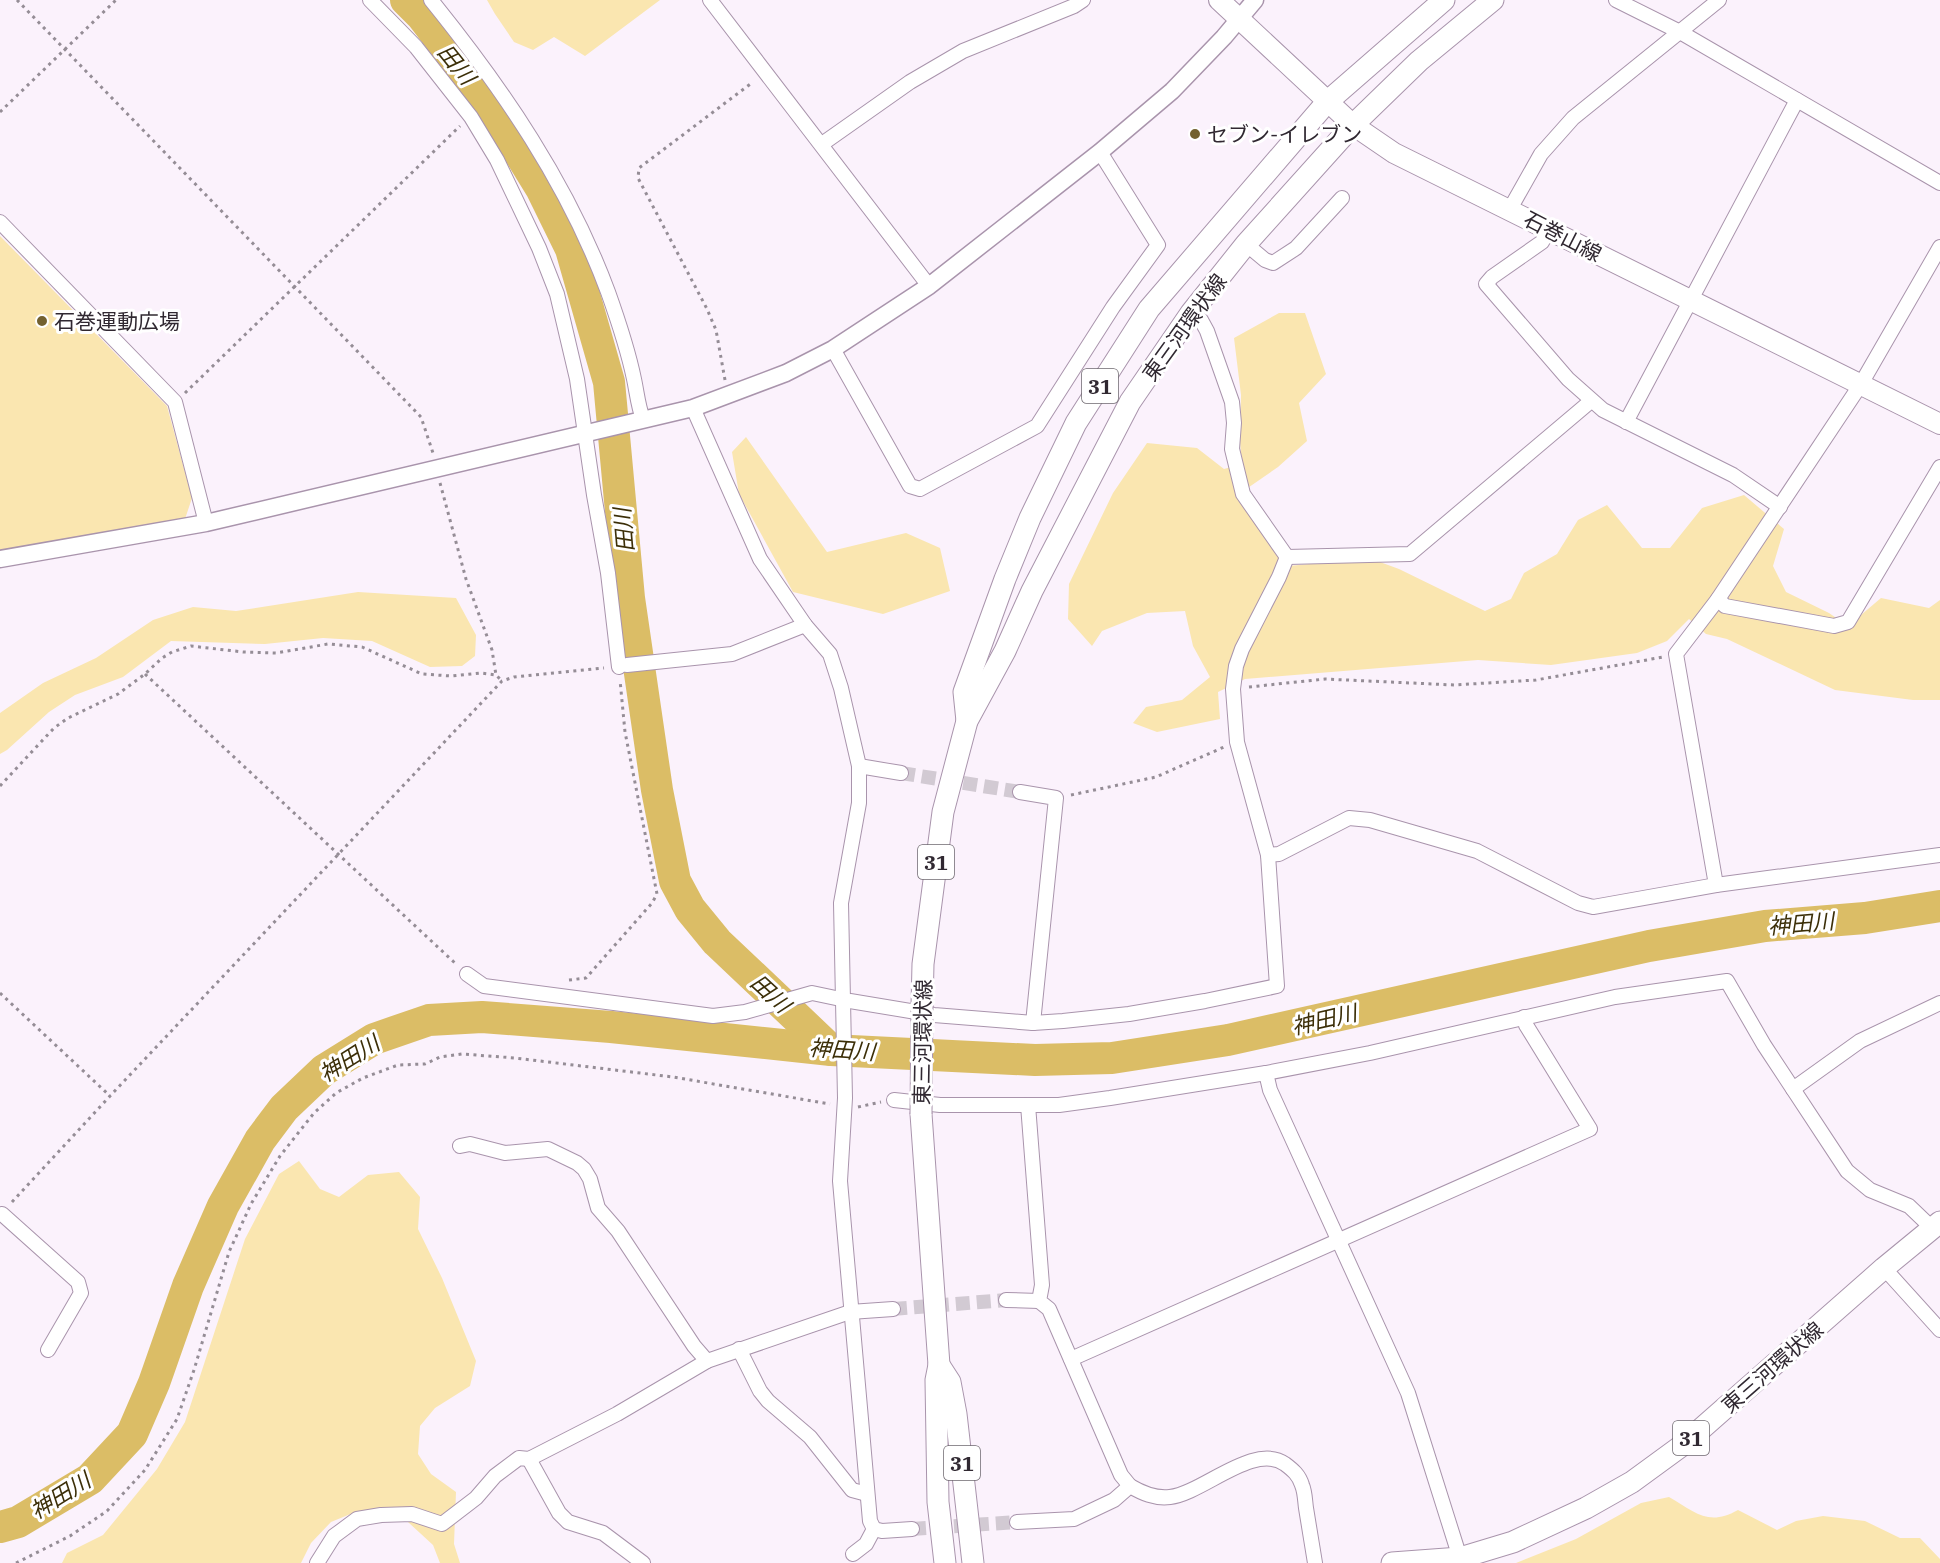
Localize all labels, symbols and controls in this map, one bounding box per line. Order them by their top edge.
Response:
water label: 田川 [432,38,483,92]
place label: セブン-イレブン [1207,120,1362,148]
marker: セブン-イレブン [1188,127,1202,141]
street label: 石巻山線 [1519,204,1607,268]
street label: 東三河環状線 [1136,268,1232,386]
place label: 石巻運動広場 [54,307,180,335]
marker: 石巻運動広場 [35,314,49,328]
road number: 31 [1082,369,1118,403]
water label: 田川 [606,505,639,553]
road number: 31 [918,845,954,879]
water label: 神田川 [1767,906,1837,940]
water label: 田川 [745,967,798,1020]
street label: 東三河環状線 [907,979,937,1105]
water label: 神田川 [1289,997,1361,1041]
water label: 神田川 [313,1027,386,1088]
water label: 神田川 [808,1032,878,1066]
street label: 東三河環状線 [1715,1315,1829,1419]
road number: 31 [1673,1421,1709,1455]
road number: 31 [944,1446,980,1480]
water label: 神田川 [24,1464,97,1525]

